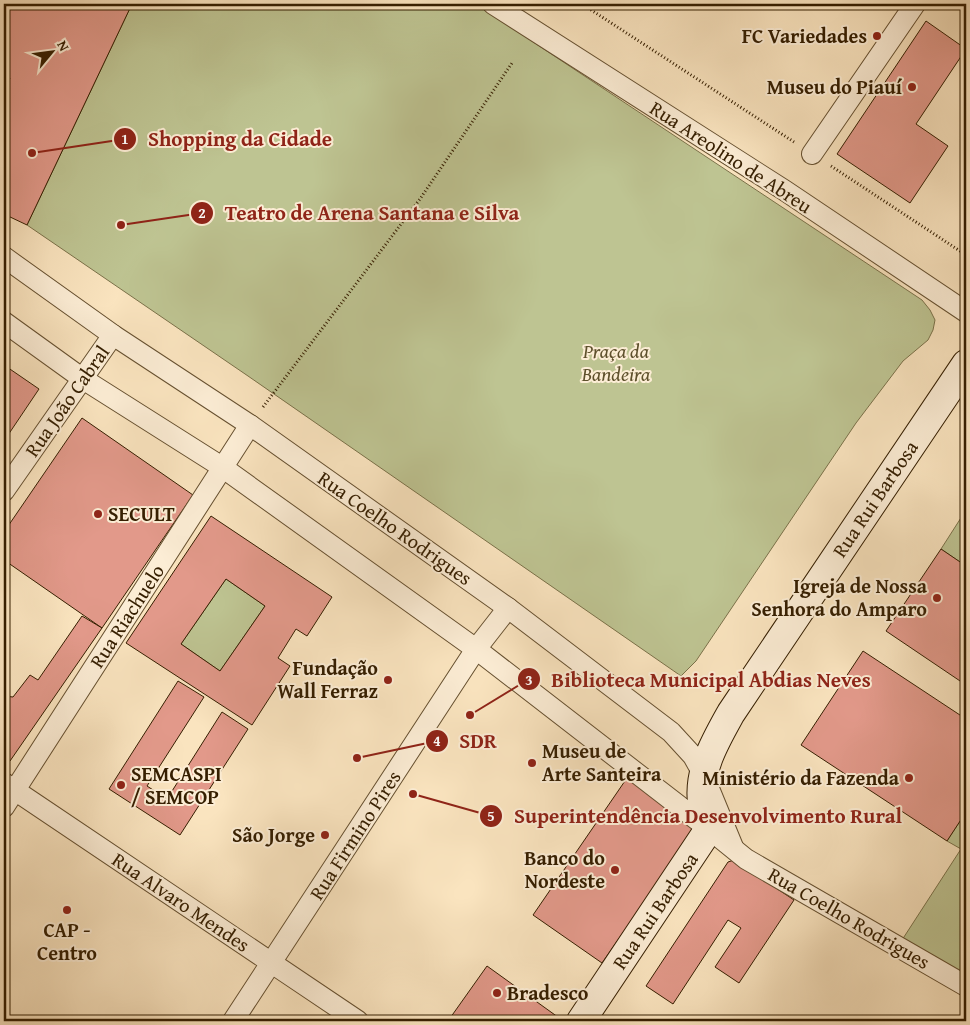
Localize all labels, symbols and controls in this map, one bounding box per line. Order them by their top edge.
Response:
place label: FC Variedades [742,21,867,50]
north arrow [28,28,78,78]
marker: FC Variedades [871,30,883,42]
text: N [52,37,75,55]
place label: Museu do Piauí [767,72,903,101]
marker: Museu do Piauí [906,81,918,93]
street label: Rua Areolino de Abreu [645,93,818,220]
callout: Shopping da Cidade [113,121,342,157]
text: Shopping da Cidade [148,123,332,154]
text: 1 [121,128,129,149]
callout: Teatro de Arena Santana e Silva [190,195,529,231]
text: Teatro de Arena Santana e Silva [225,197,519,228]
text: 2 [198,202,206,223]
park label: Praça da Bandeira [581,336,651,388]
street label: Rua João Cabral [17,339,116,462]
street label: Rua Rui Barbosa [825,434,925,563]
street label: Rua Coelho Rodrigues [312,463,478,592]
place label: SECULT [108,499,175,528]
marker: SECULT [92,508,104,520]
street label: Rua Riachuelo [82,558,171,673]
place label: Igreja de Nossa Senhora do Amparo [751,571,928,623]
marker: Igreja de Nossa Senhora do Amparo [931,592,943,604]
place label: Fundação Wall Ferraz [277,653,378,705]
callout: Biblioteca Municipal Abdias Neves [516,661,881,697]
text: Biblioteca Municipal Abdias Neves [551,664,871,695]
text: 3 [525,669,533,690]
marker: Fundação Wall Ferraz [382,674,394,686]
callout: SDR [425,723,507,759]
text: SDR [459,725,498,756]
text: 4 [433,730,441,751]
place label: Museu de Arte Santeira [542,736,662,788]
marker: Museu de Arte Santeira [526,757,538,769]
place label: SEMCASPI / SEMCOP [131,759,222,811]
place label: Ministério da Fazenda [702,763,900,792]
street label: Rua Firmino Pires [302,764,407,905]
marker: Ministério da Fazenda [903,772,915,784]
marker: SEMCASPI / SEMCOP [115,779,127,791]
callout: Superintendência Desenvolvimento Rural [478,798,912,834]
text: Superintendência Desenvolvimento Rural [514,800,903,831]
text: 5 [487,805,495,826]
place label: São Jorge [232,820,315,849]
marker: São Jorge [319,829,331,841]
place label: Banco do Nordeste [524,843,605,895]
street label: Rua Alvaro Mendes [107,845,256,959]
street label: Rua Rui Barbosa [605,846,705,975]
street label: Rua Coelho Rodrigues [763,859,936,976]
marker: Banco do Nordeste [609,864,621,876]
marker: CAP - Centro [61,904,73,916]
place label: CAP - Centro [37,915,97,967]
place label: Bradesco [507,978,589,1007]
marker: Bradesco [491,987,503,999]

